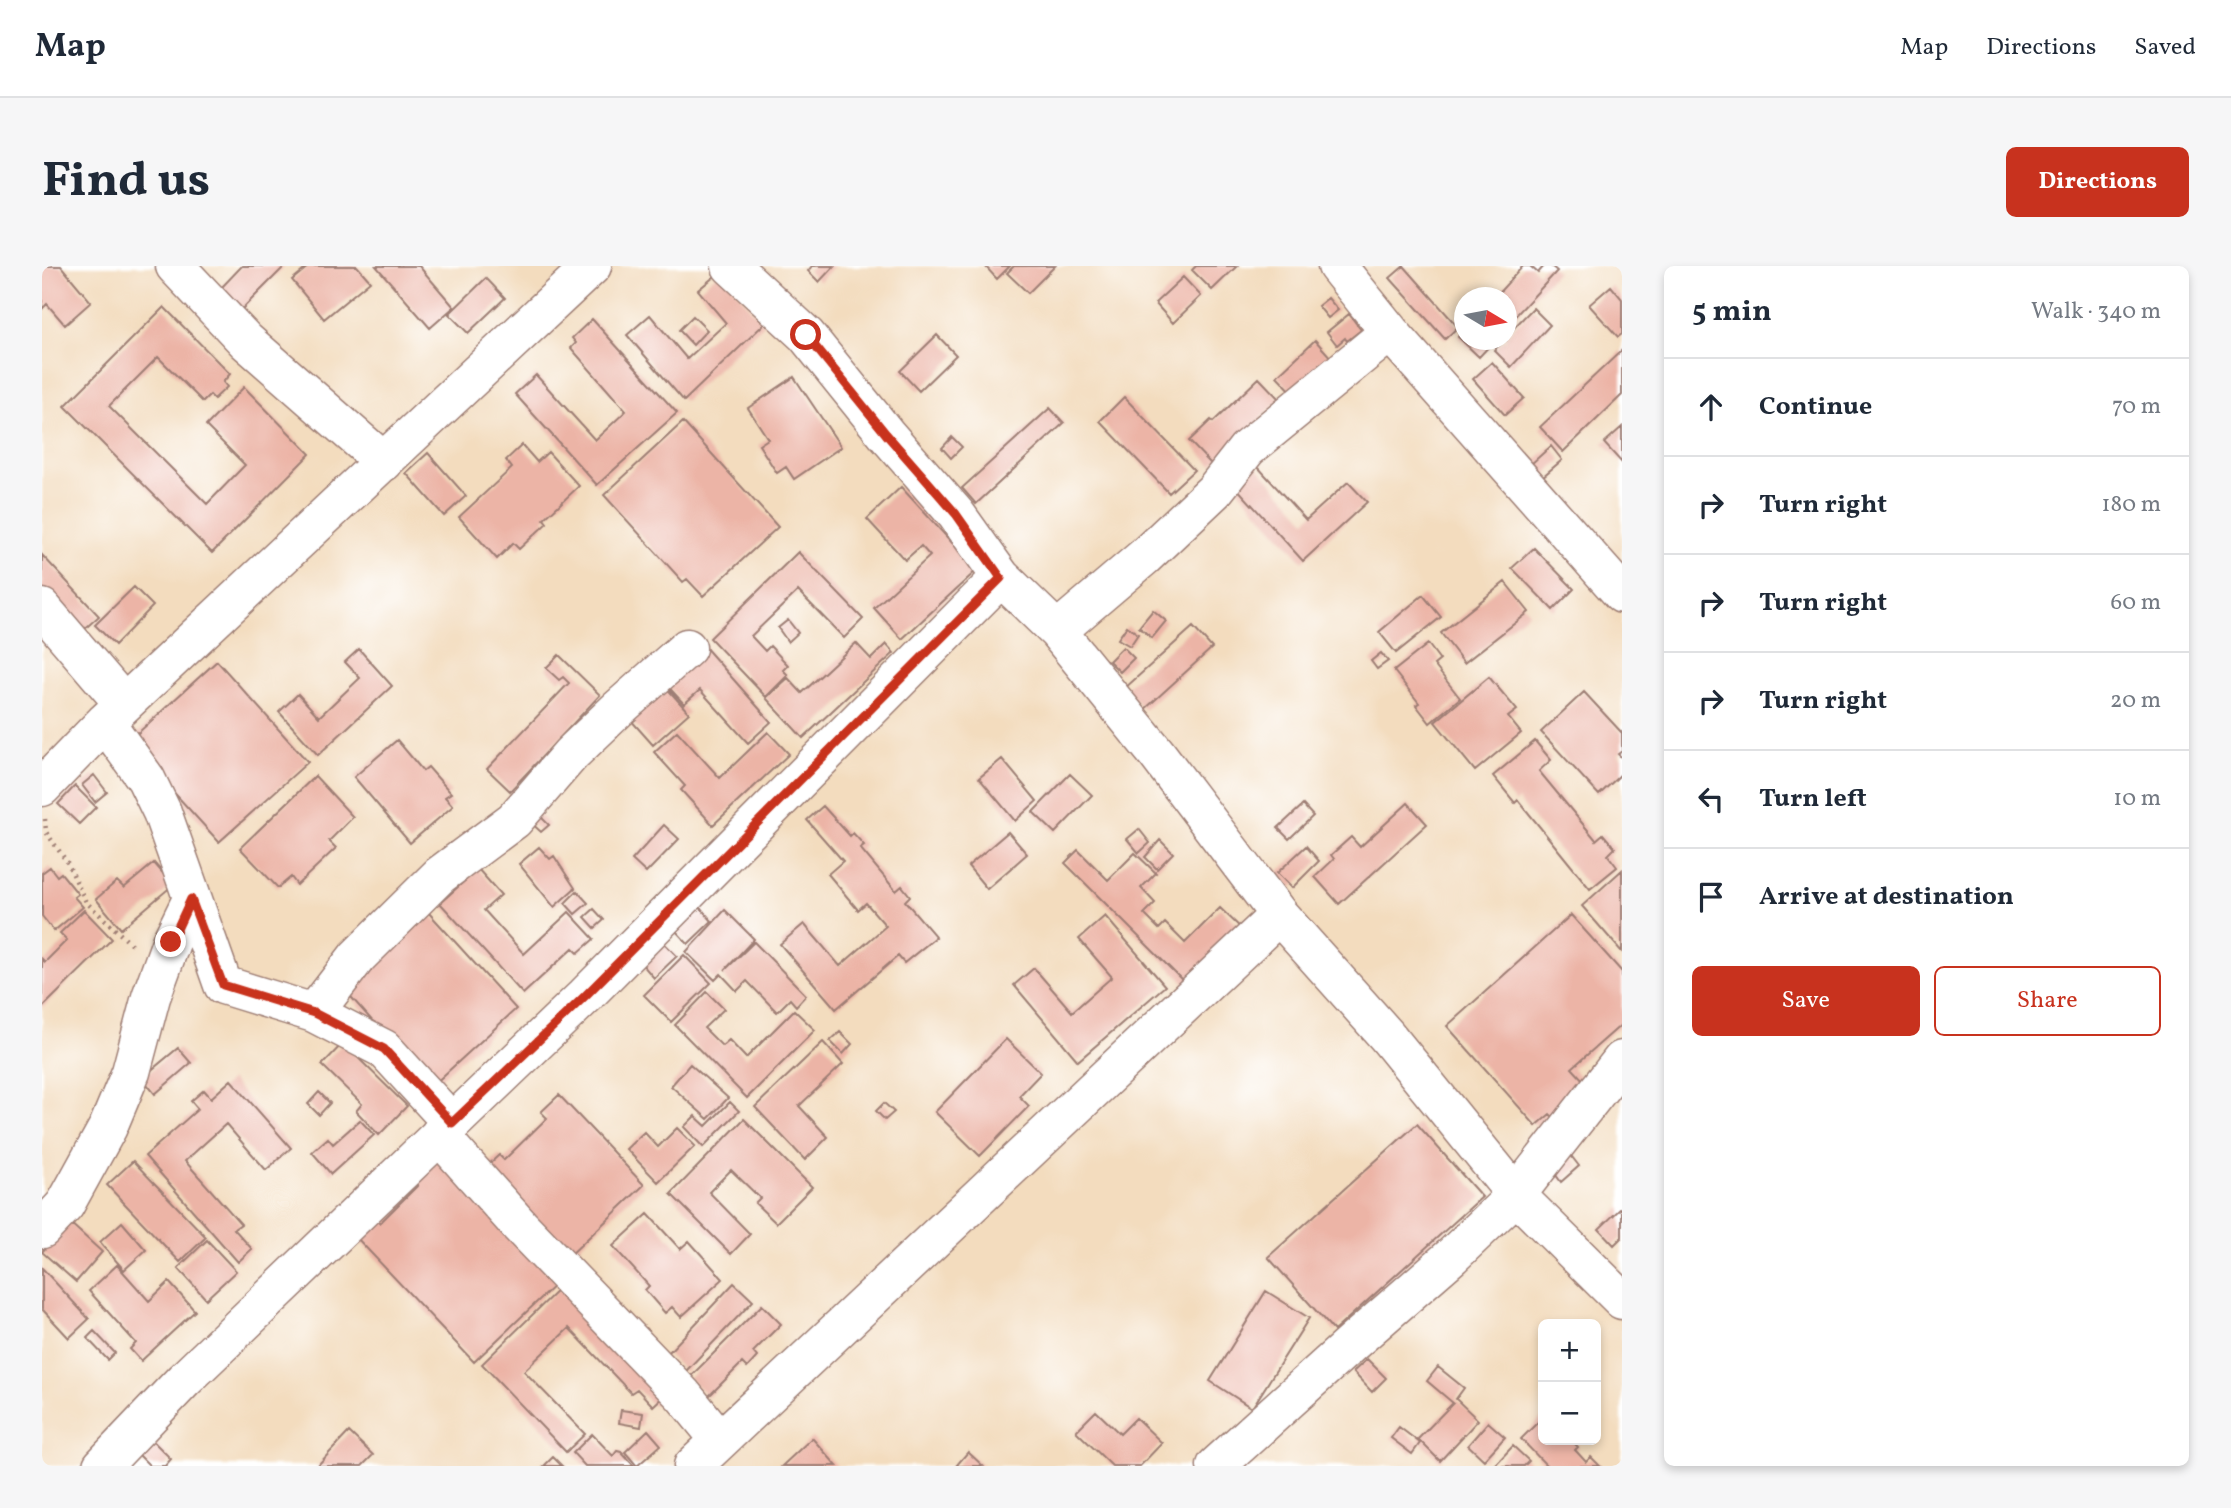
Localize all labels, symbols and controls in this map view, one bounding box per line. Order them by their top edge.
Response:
text: Map [35,25,106,71]
text: Map [1900,31,1948,65]
text: Directions [1986,31,2096,65]
text: Saved [2134,31,2196,65]
button: Directions [2006,147,2189,217]
text: Find us [42,148,210,217]
north arrow [1454,287,1517,350]
text: 5 min [1692,291,1772,333]
text: Walk · 340 m [2031,296,2161,328]
route start [790,319,821,350]
icon: ahead [1692,388,1730,426]
text: Continue [1759,389,1872,425]
text: 70 m [2112,391,2161,423]
icon: right [1692,486,1730,524]
text: Turn right [1759,487,1887,523]
text: 180 m [2102,489,2161,521]
icon: right [1692,584,1730,622]
text: Turn right [1759,585,1887,621]
text: 60 m [2111,587,2161,619]
icon: right [1692,682,1730,720]
text: Turn right [1759,683,1887,719]
text: 20 m [2110,685,2161,717]
icon: left [1692,780,1730,818]
text: Turn left [1759,781,1867,817]
text: 10 m [2113,783,2161,815]
icon: arrive [1692,878,1730,916]
text: Arrive at destination [1759,879,2014,915]
route end [155,926,186,957]
button: Save [1692,966,1920,1036]
button: Share [1934,966,2161,1036]
map controls [1538,1319,1601,1445]
button: + [1538,1319,1601,1382]
button: − [1538,1382,1601,1445]

